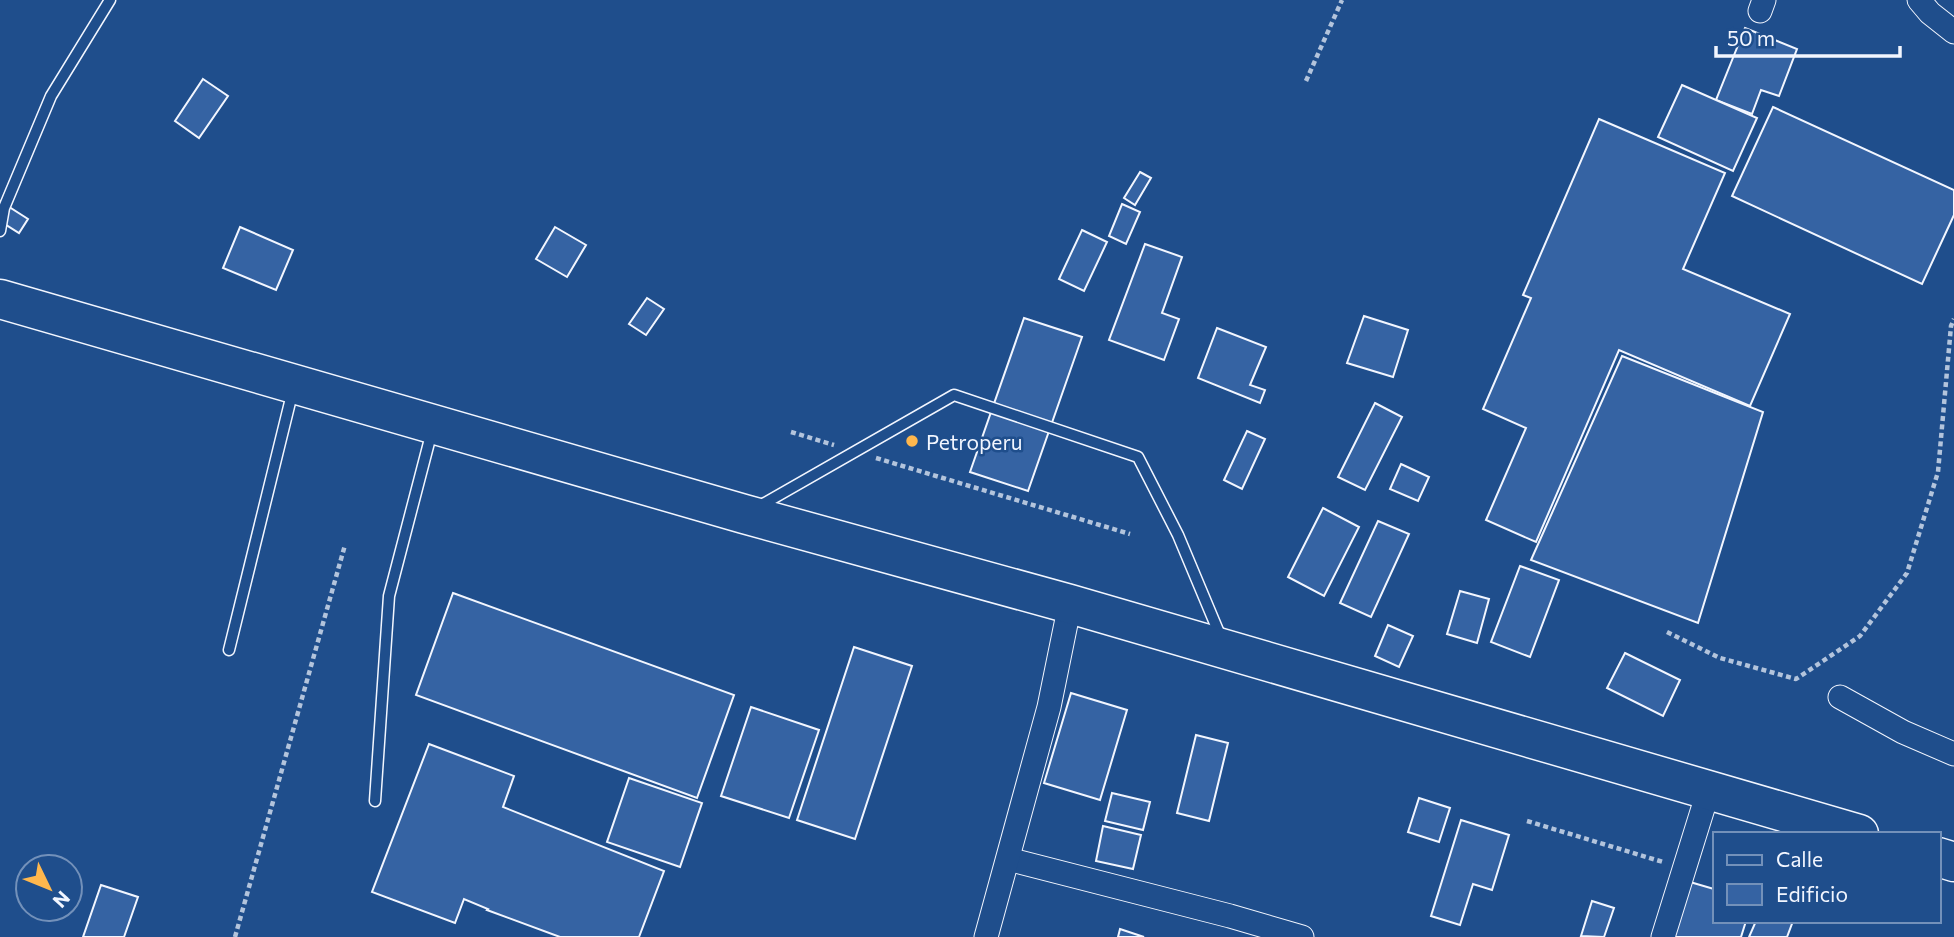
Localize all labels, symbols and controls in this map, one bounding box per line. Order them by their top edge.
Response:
scale bar [1716,14,1900,58]
text: 50 m [1727,25,1775,50]
place label: Petroperu [926,429,1023,454]
marker: Petroperu [904,433,920,449]
legend [1713,832,1940,923]
text: Calle [1776,846,1823,871]
north arrow [14,853,84,923]
text: Edificio [1776,881,1848,906]
text: N [49,887,75,913]

